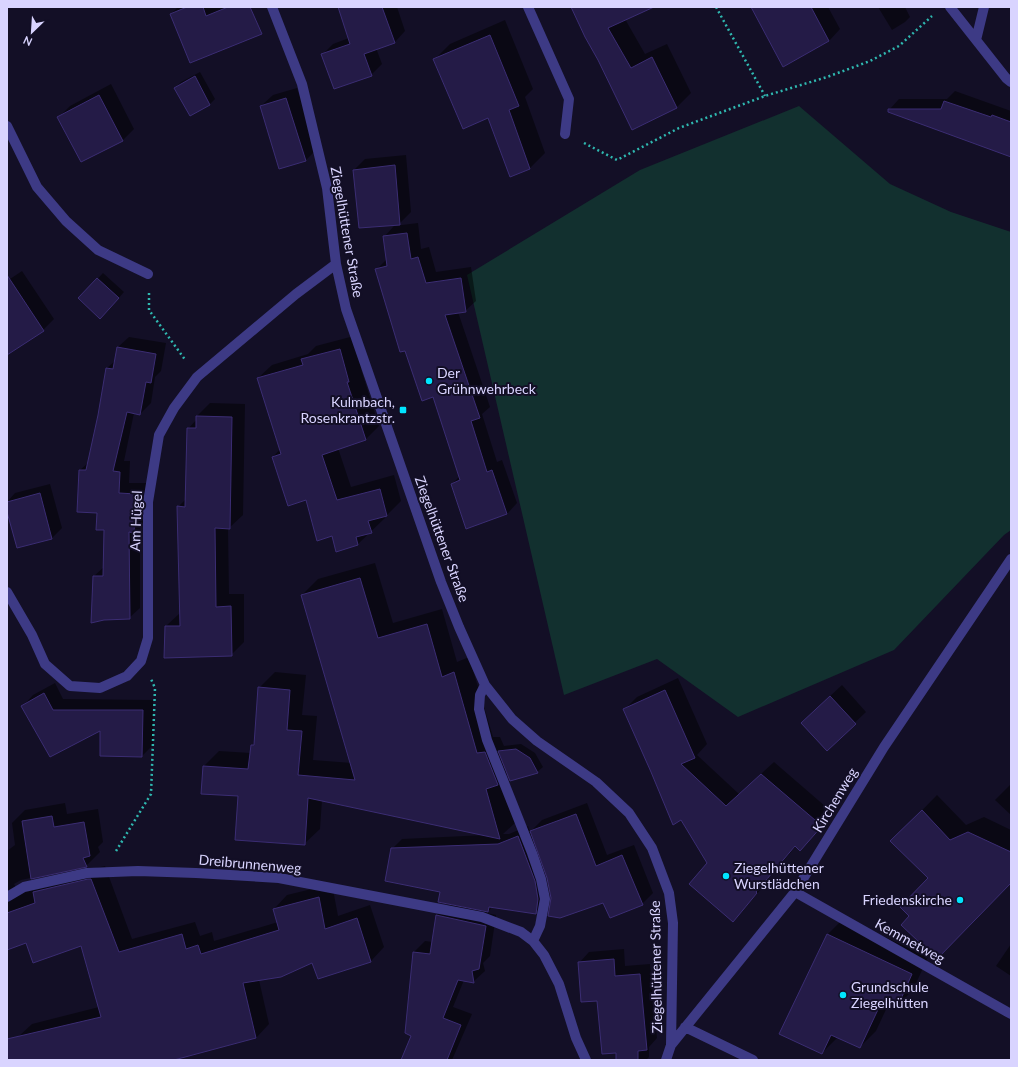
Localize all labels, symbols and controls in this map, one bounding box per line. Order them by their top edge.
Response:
north arrow [12,12,52,52]
text: N [21,34,34,49]
street label: Ziegelhüttener Straße [328,165,367,299]
place label: Der Grühnwehrbeck [437,364,537,397]
marker: Der Grühnwehrbeck [424,376,434,386]
place label: Kulmbach, Rosenkrantzstr. [300,393,395,426]
marker: Kulmbach, Rosenkrantzstr. [398,405,408,415]
street label: Ziegelhüttener Straße [412,473,473,604]
street label: Am Hügel [126,490,145,552]
street label: Kirchenweg [809,764,861,835]
street label: Dreibrunnenweg [198,851,302,876]
place label: Ziegelhüttener Wurstlädchen [734,859,824,892]
marker: Ziegelhüttener Wurstlädchen [721,871,731,881]
place label: Friedenskirche [863,891,952,908]
marker: Friedenskirche [955,895,965,905]
street label: Ziegelhüttener Straße [646,900,665,1034]
street label: Kemmetweg [872,914,948,967]
place label: Grundschule Ziegelhütten [851,978,929,1011]
marker: Grundschule Ziegelhütten [838,990,848,1000]

